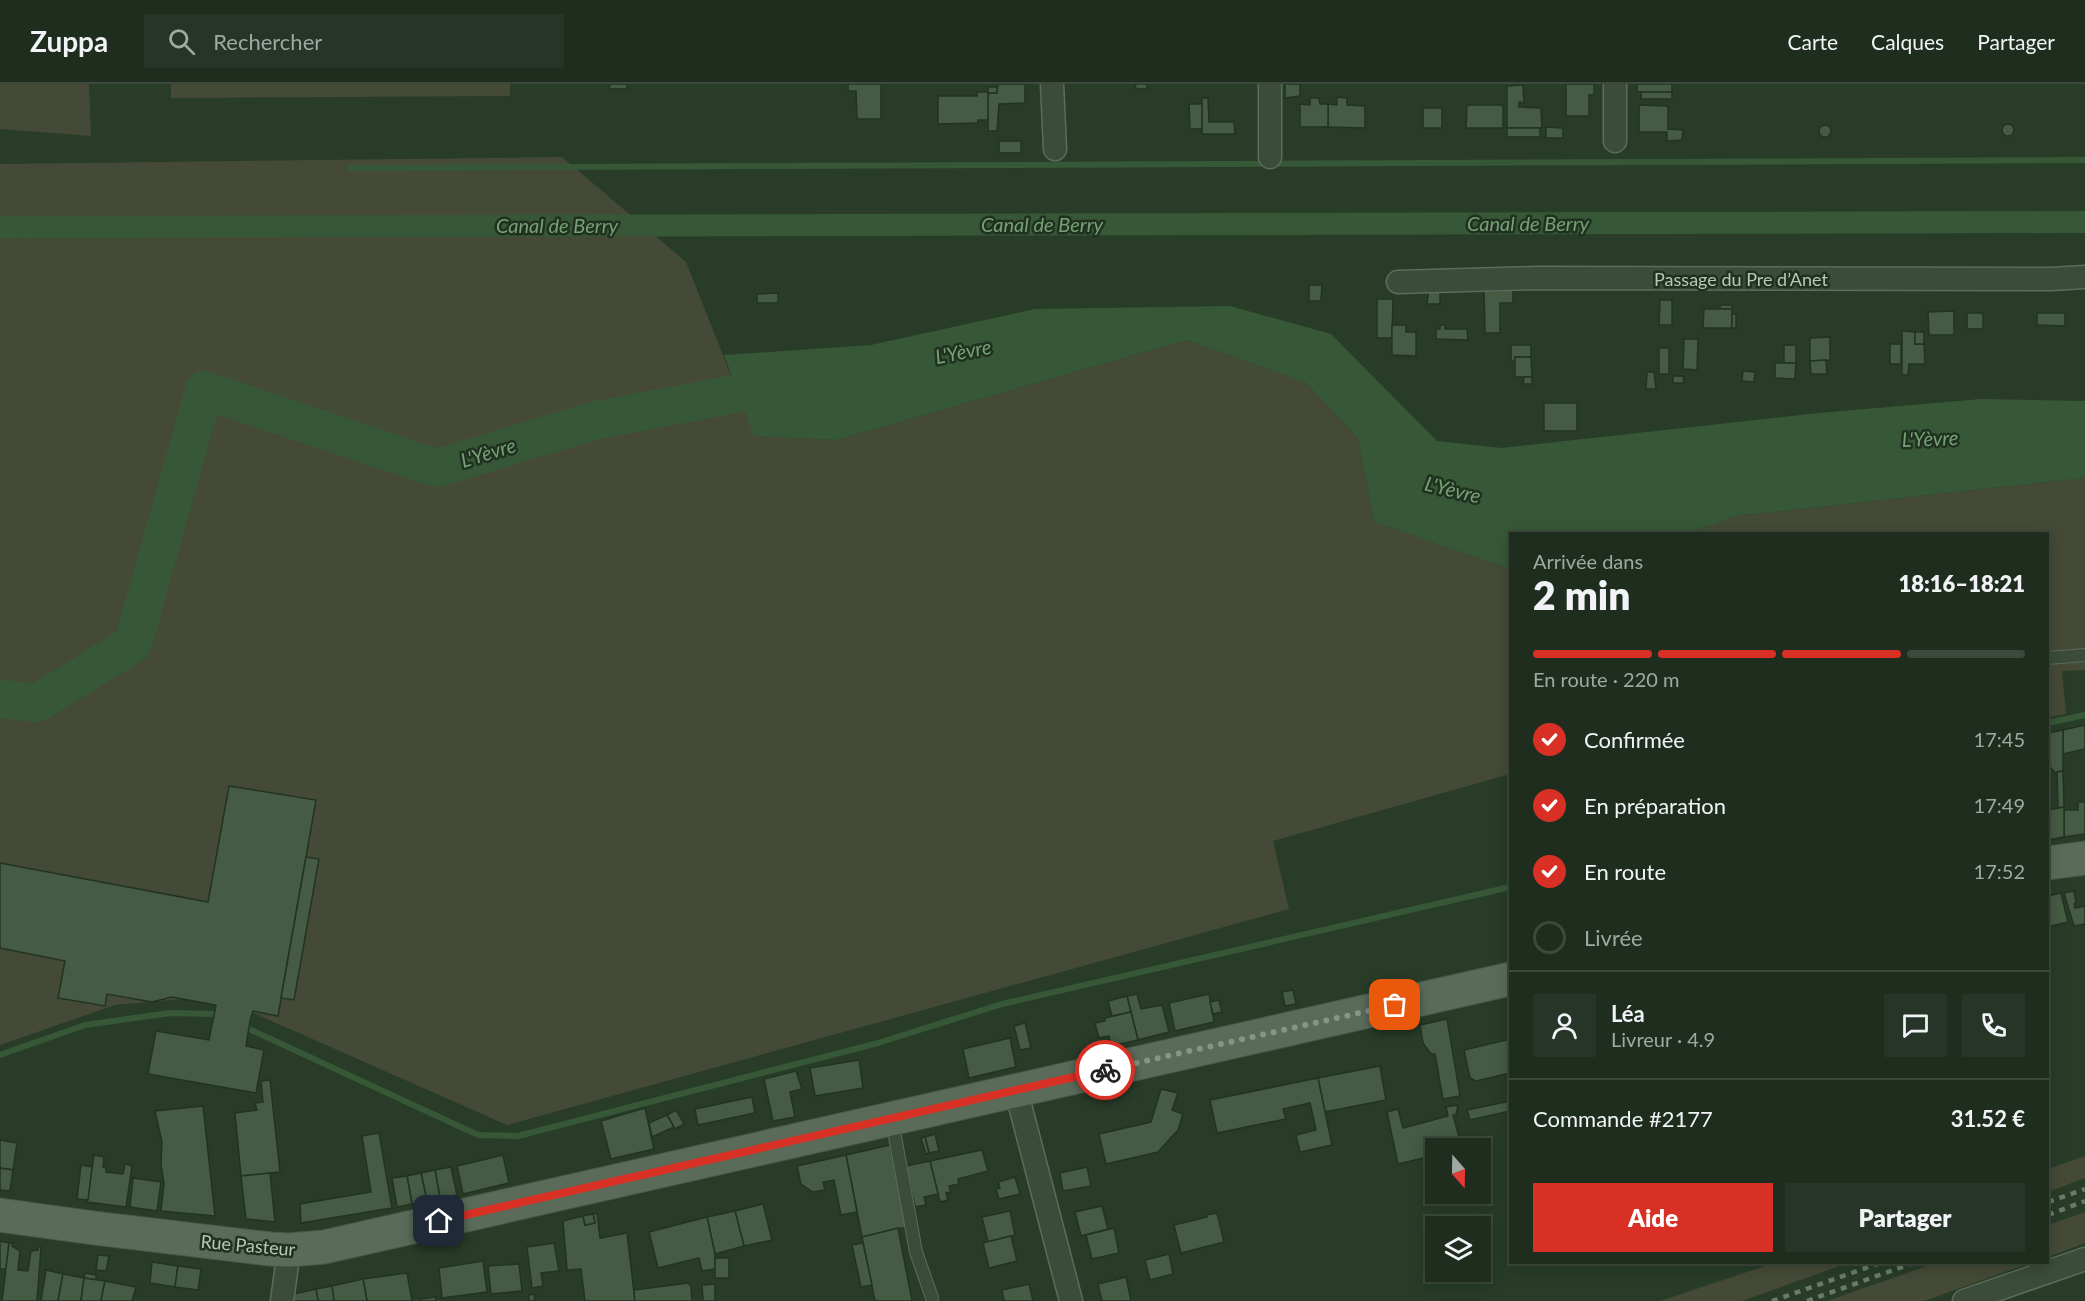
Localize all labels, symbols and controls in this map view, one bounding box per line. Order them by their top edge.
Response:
search box [144,14,564,68]
text: Zuppa [30,24,108,58]
icon: search [165,25,198,58]
text: Rechercher [213,28,322,55]
text: Carte [1787,29,1838,54]
text: Calques [1871,29,1944,54]
text: Partager [1977,29,2055,54]
water label: Canal de Berry [1467,211,1589,235]
water label: Canal de Berry [981,212,1103,236]
water label: Canal de Berry [496,213,618,237]
street label: Passage du Pre d’Anet [1654,268,1828,290]
water label: L'Yèvre [933,334,993,368]
water label: L'Yèvre [1901,425,1959,451]
water label: L'Yèvre [457,432,519,472]
water label: L'Yèvre [1423,470,1483,508]
text: Arrivée dans [1533,549,1643,573]
text: 18:16–18:21 [1899,570,2025,597]
text: 2 min [1533,572,1630,618]
text: En route · 220 m [1533,667,1679,691]
icon: check [1533,723,1566,756]
text: Confirmée [1584,726,1685,753]
text: 17:45 [1974,727,2025,751]
icon: check [1533,789,1566,822]
text: En préparation [1584,792,1726,819]
text: 17:49 [1974,793,2025,817]
icon: check [1533,855,1566,888]
text: En route [1584,858,1666,885]
text: 17:52 [1974,859,2025,883]
text: Livrée [1584,924,1643,951]
pin [1369,979,1420,1030]
icon: bag [1378,988,1411,1021]
button: person [1533,994,1596,1057]
button: chat [1884,994,1947,1057]
button: phone [1962,994,2025,1057]
text: Léa [1611,1000,1645,1027]
text: Livreur · 4.9 [1611,1027,1715,1051]
courier [1075,1040,1135,1100]
icon: bike [1089,1054,1122,1087]
text: Commande #2177 [1533,1105,1713,1132]
text: 31.52 € [1951,1105,2025,1132]
north arrow [1425,1138,1491,1204]
map controls [1425,1138,1491,1282]
button: Aide [1533,1183,1773,1252]
button: Partager [1785,1183,2025,1252]
pin [413,1195,464,1246]
icon: home [422,1204,455,1237]
button: layers [1425,1216,1491,1282]
street label: Rue Pasteur [200,1230,297,1260]

